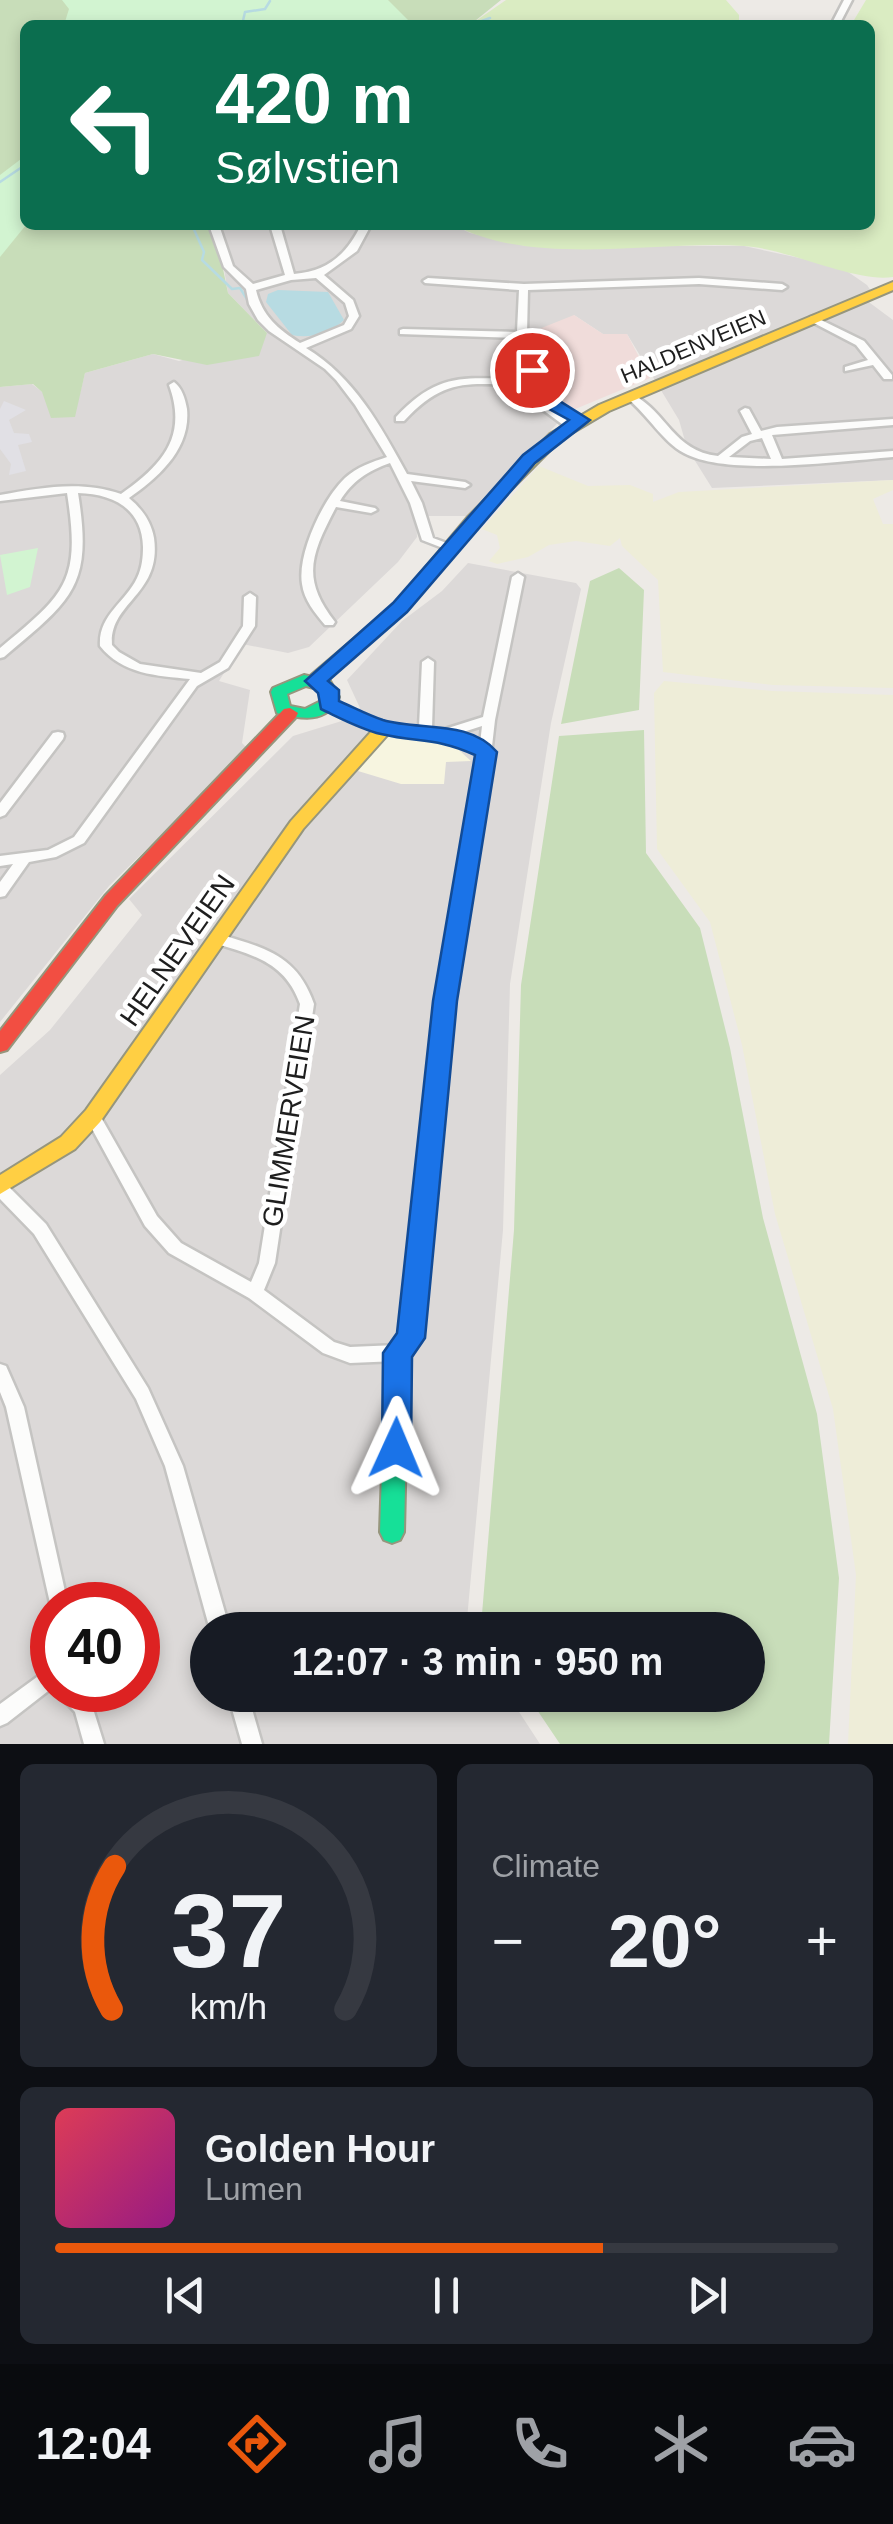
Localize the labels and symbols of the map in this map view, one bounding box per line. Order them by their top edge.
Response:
street label: HALDENVEIEN [617,305,770,388]
pin [490,328,575,413]
street label: HELNEVEIEN [114,869,241,1032]
street label: GLIMMERVEIEN [256,1013,321,1229]
position arrow [344,1396,448,1500]
speed limit sign: 40 [30,1582,160,1712]

